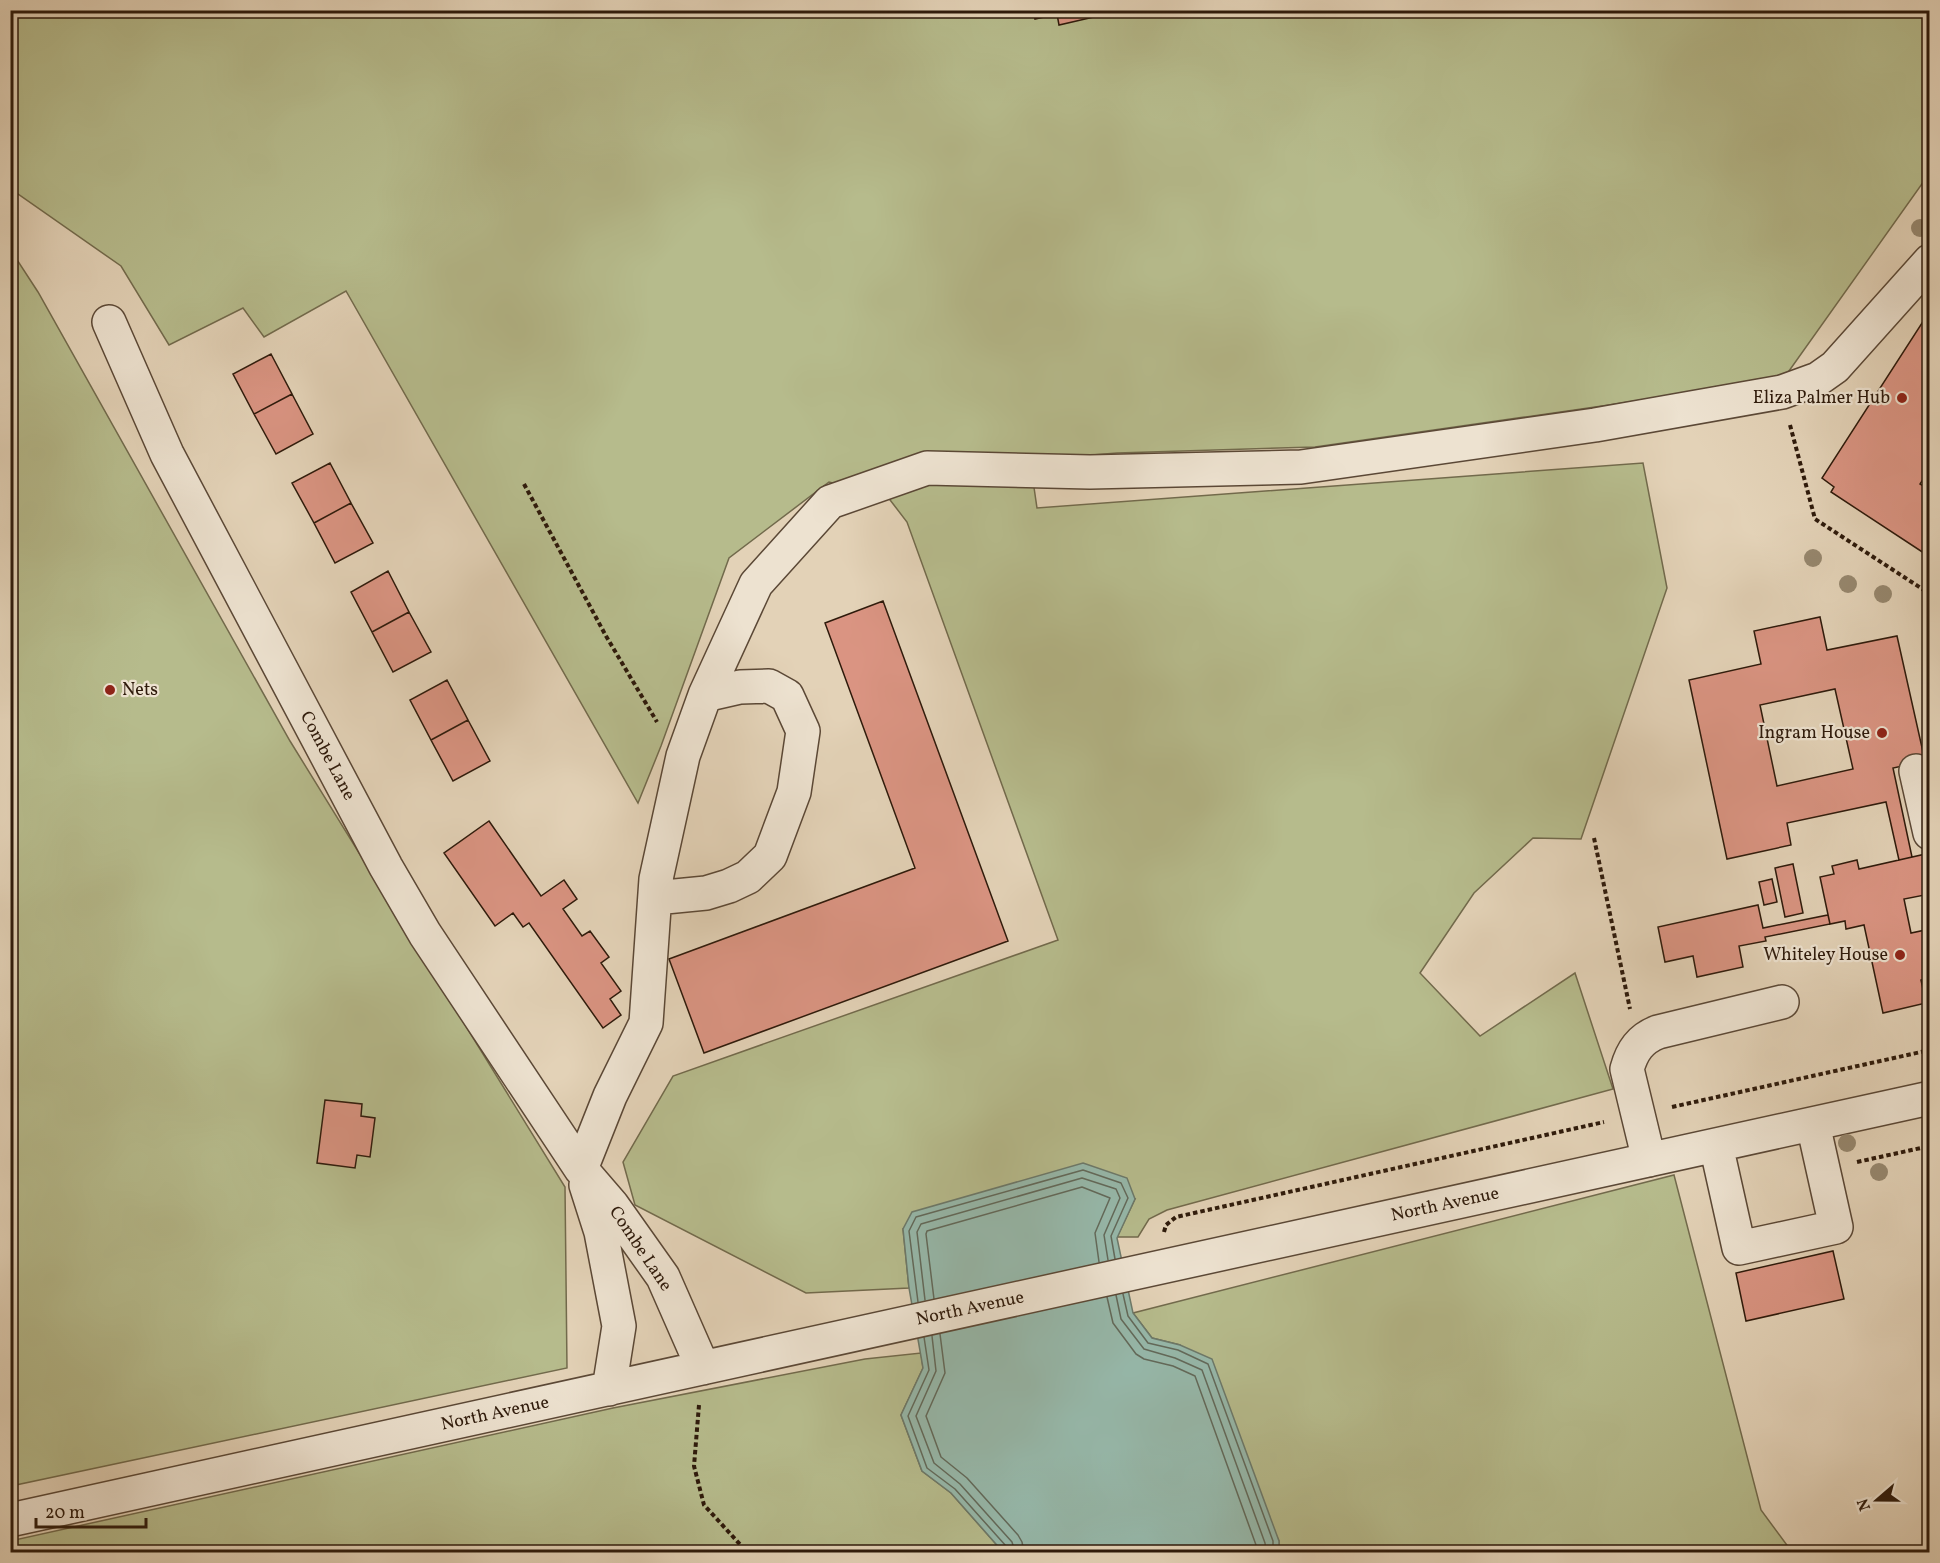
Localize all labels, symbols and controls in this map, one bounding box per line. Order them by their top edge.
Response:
place label: Eliza Palmer Hub [1753,386,1890,411]
marker: Eliza Palmer Hub [1895,391,1909,405]
place label: Nets [122,678,158,703]
marker: Nets [103,683,117,697]
street label: Combe Lane [293,707,361,805]
place label: Ingram House [1758,721,1870,746]
marker: Ingram House [1875,726,1889,740]
place label: Whiteley House [1763,943,1888,968]
marker: Whiteley House [1893,948,1907,962]
street label: North Avenue [1389,1181,1501,1229]
street label: Combe Lane [602,1202,678,1296]
street label: North Avenue [914,1285,1026,1333]
street label: North Avenue [439,1390,551,1438]
north arrow [1847,1470,1907,1530]
scale bar [36,1491,146,1529]
text: N [1852,1495,1877,1514]
text: 20 m [45,1501,85,1526]

